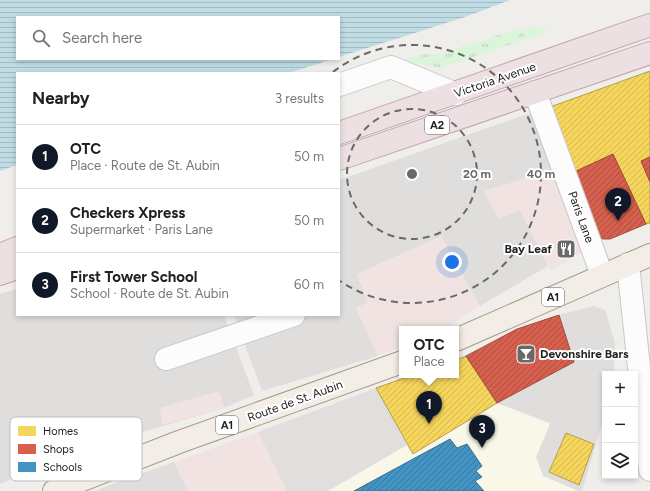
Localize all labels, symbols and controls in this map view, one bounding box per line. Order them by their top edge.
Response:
search box [16,16,340,60]
icon: search [30,27,52,49]
text: Search here [62,29,142,47]
street label: Victoria Avenue [452,59,538,101]
text: Nearby [32,88,90,108]
text: 3 results [275,91,324,106]
road number: A2 [425,116,449,134]
text: OTC [70,140,101,158]
text: 1 [42,149,48,164]
text: 50 m [294,149,324,164]
text: Place · Route de St. Aubin [70,158,220,173]
centre of rings [405,167,419,181]
text: 20 m [463,167,491,181]
text: 40 m [527,167,555,181]
pin: 2 [605,188,631,221]
street label: Paris Lane [565,189,597,245]
text: Checkers Xpress [70,204,185,222]
text: 2 [41,213,49,228]
text: 50 m [294,213,324,228]
text: Supermarket · Paris Lane [70,222,213,237]
restaurant icon: Bay Leaf [555,238,577,260]
place label: Bay Leaf [504,242,552,256]
your location [442,252,462,272]
text: First Tower School [70,268,198,286]
text: 3 [41,277,49,292]
text: 60 m [294,277,324,292]
text: School · Route de St. Aubin [70,286,229,301]
road number: A1 [542,288,564,306]
popup [399,326,459,378]
text: OTC [413,336,445,354]
bar icon: Devonshire Bars [515,343,537,365]
place label: Devonshire Bars [540,347,629,361]
text: Place [413,354,445,369]
map controls [602,371,638,479]
button: + [602,371,638,407]
street label: Route de St. Aubin [245,377,345,425]
pin: 1 [416,391,442,424]
button: − [602,407,638,443]
pin: 3 [469,415,495,448]
road number: A1 [216,416,238,434]
legend [10,417,142,481]
text: Homes [43,425,78,438]
text: Shops [43,443,74,456]
button: layers [602,443,638,479]
text: Schools [43,461,82,474]

